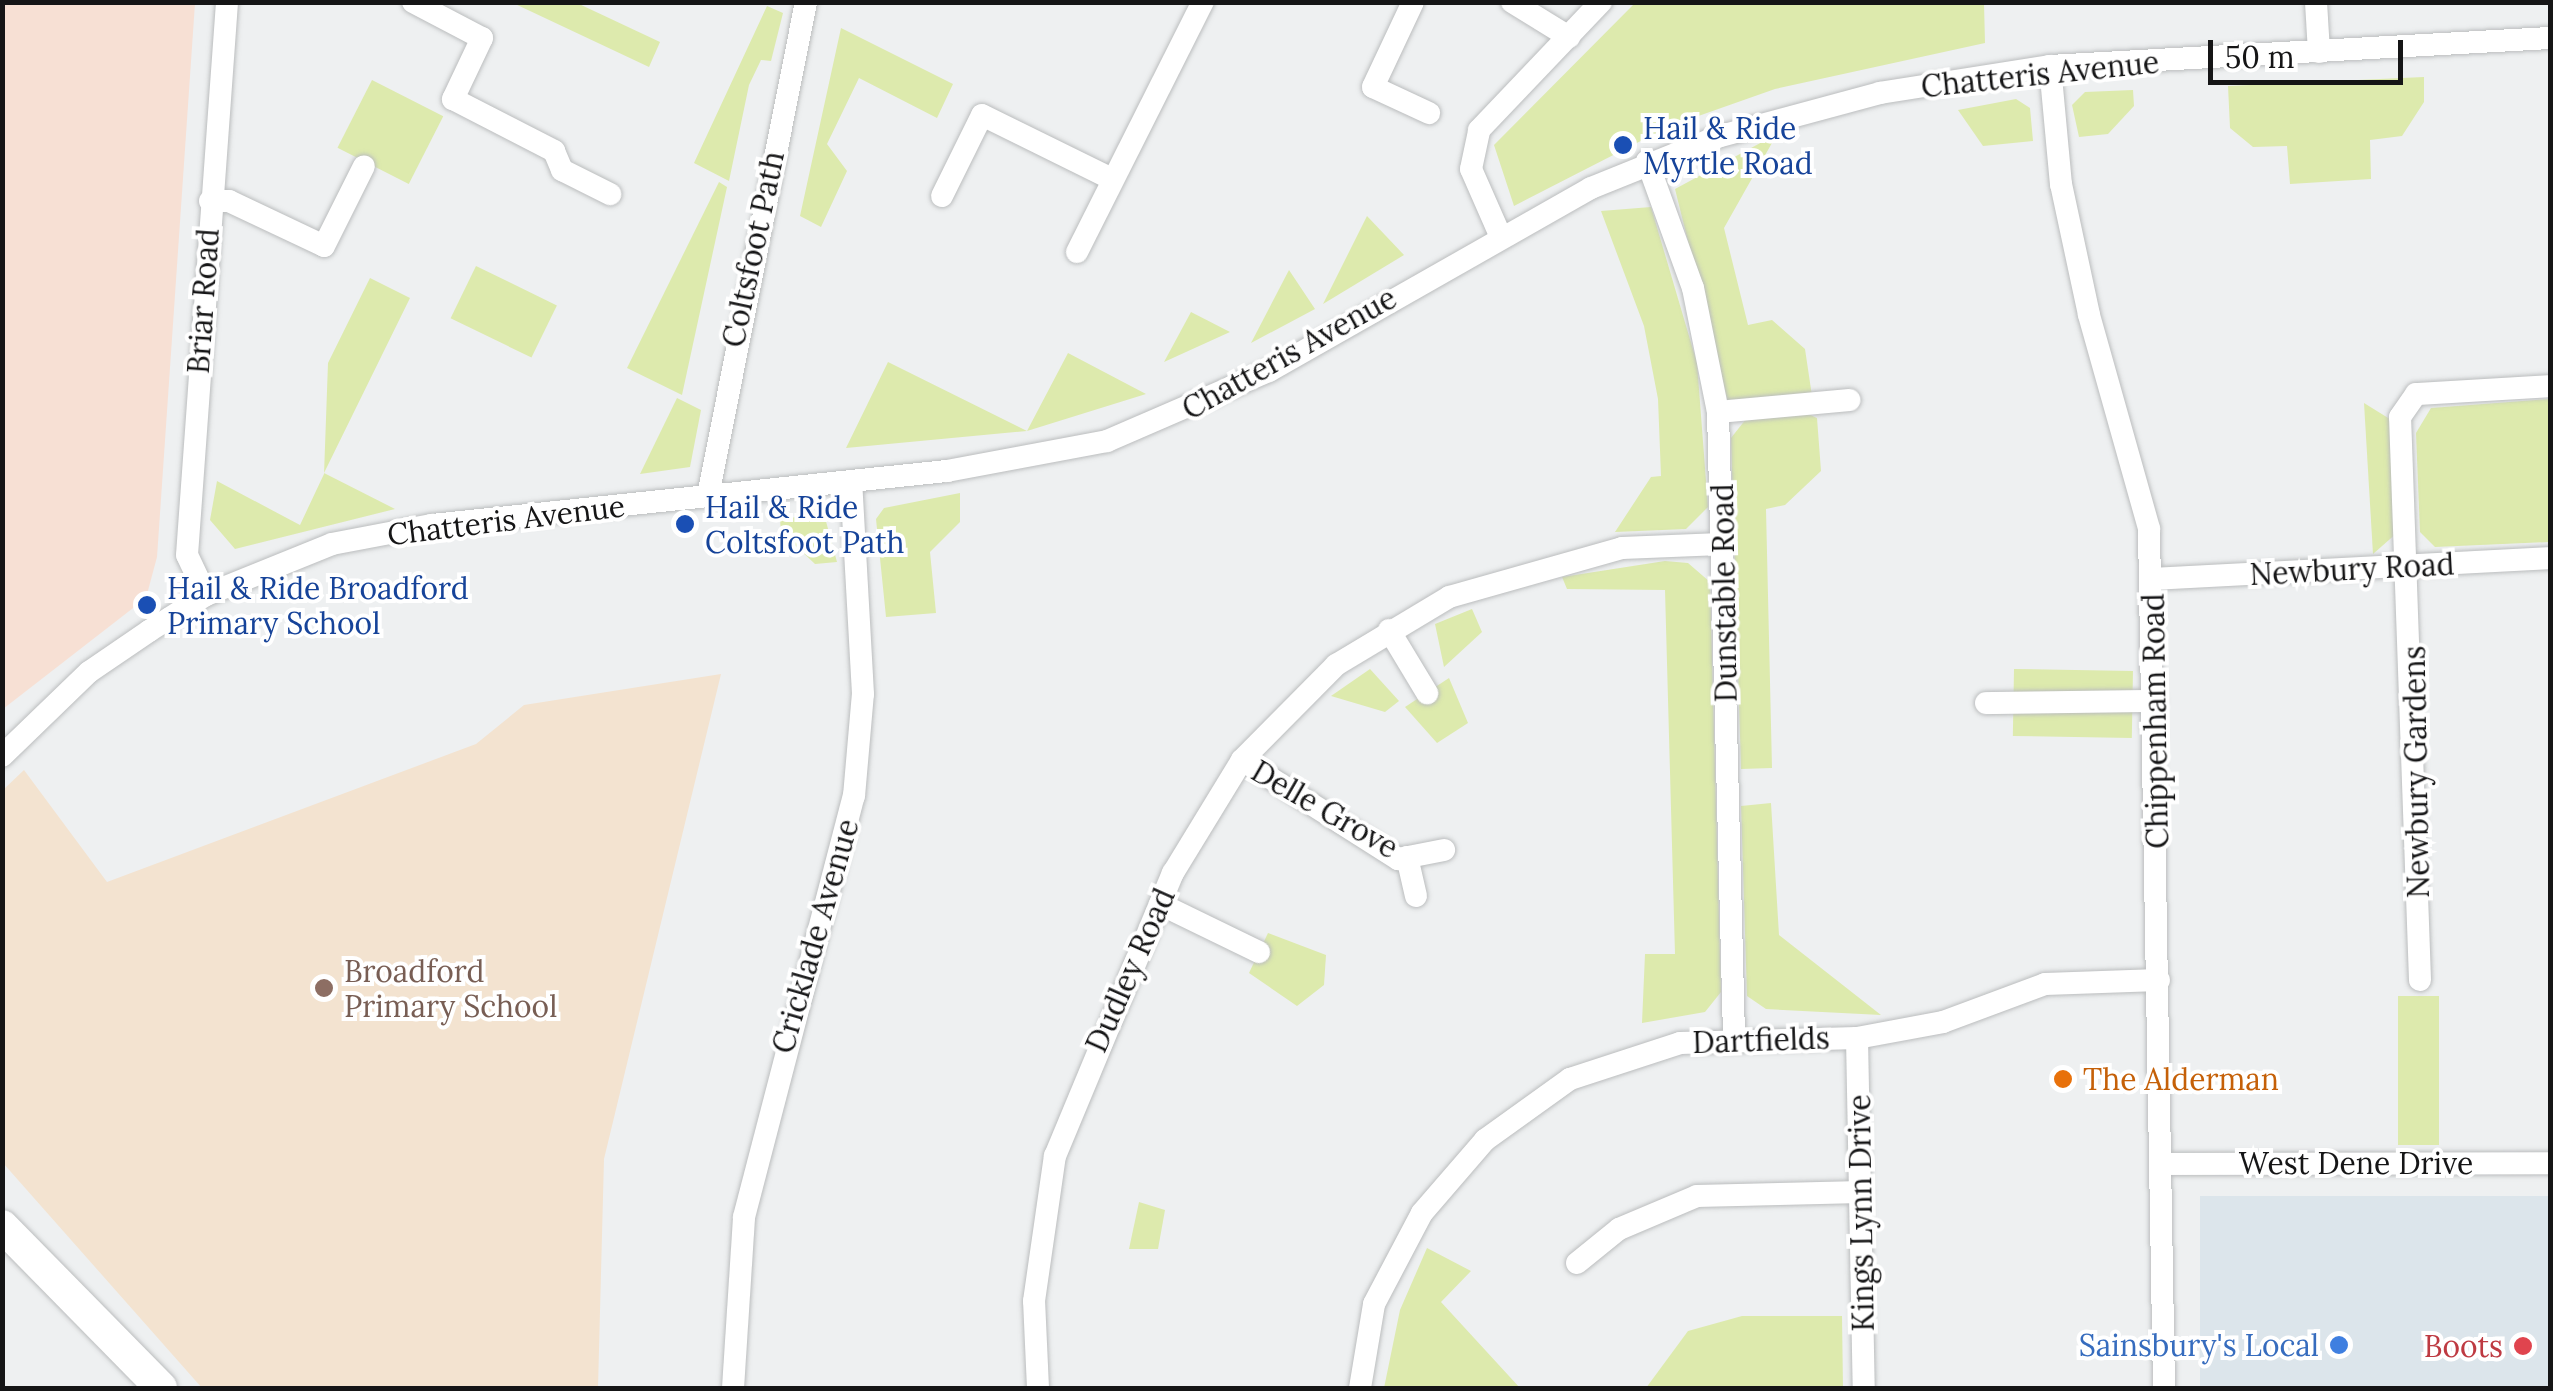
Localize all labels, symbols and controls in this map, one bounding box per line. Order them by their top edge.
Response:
scale bar [2213,20,2408,82]
text: 50 m [2225,38,2295,76]
street label: Chatteris Avenue [1919,44,2161,104]
place label: Hail & Ride Myrtle Road [1643,110,1813,180]
marker: Hail & Ride Myrtle Road [1612,134,1634,156]
street label: Coltsfoot Path [715,148,791,350]
street label: Briar Road [180,227,226,375]
street label: Chatteris Avenue [1176,279,1402,427]
street label: Dunstable Road [1704,483,1744,703]
street label: Chatteris Avenue [385,488,627,552]
place label: Hail & Ride Coltsfoot Path [705,489,905,560]
marker: Hail & Ride Coltsfoot Path [674,513,696,535]
street label: Newbury Road [2249,546,2455,592]
place label: Hail & Ride Broadford Primary School [167,570,469,640]
street label: Chippenham Road [2135,593,2175,849]
marker: Hail & Ride Broadford Primary School [136,594,158,616]
street label: Newbury Gardens [2396,645,2436,899]
street label: Delle Grove [1245,753,1405,865]
street label: Cricklade Avenue [764,815,866,1057]
street label: Dudley Road [1078,882,1182,1058]
place label: Broadford Primary School [344,953,557,1024]
marker: Broadford Primary School [313,977,335,999]
street label: Dartfields [1692,1020,1830,1060]
place label: The Alderman [2083,1061,2279,1097]
marker: The Alderman [2052,1068,2074,1090]
street label: Kings Lynn Drive [1841,1094,1881,1332]
street label: West Dene Drive [2239,1145,2473,1181]
place label: Sainsbury's Local [2079,1327,2319,1363]
place label: Boots [2424,1328,2503,1364]
marker: Sainsbury's Local [2328,1334,2350,1356]
marker: Boots [2512,1335,2534,1357]

